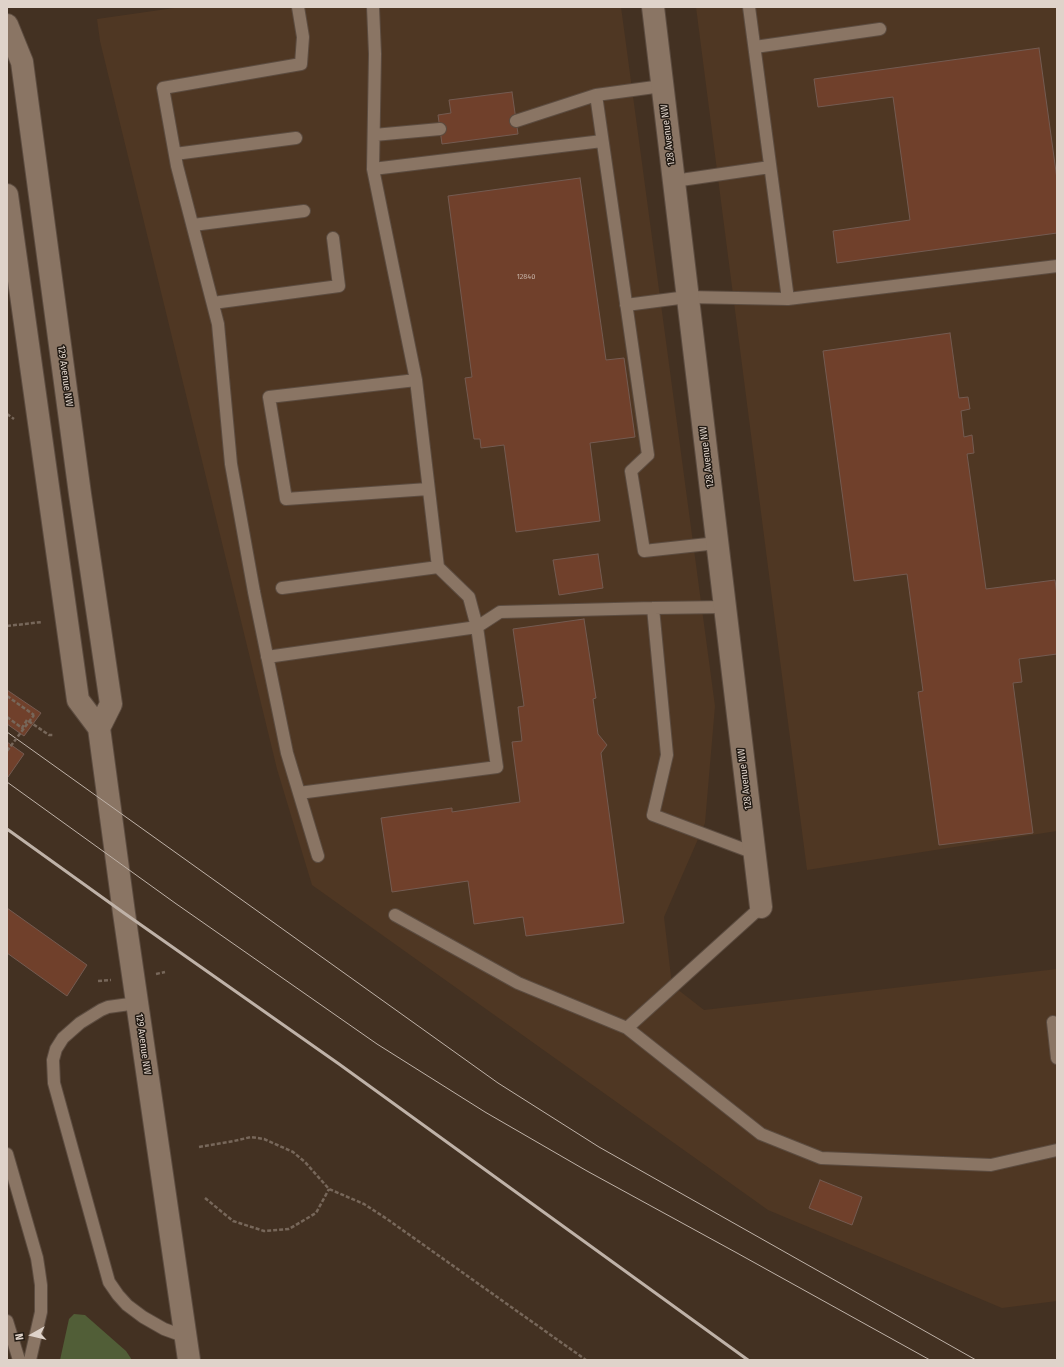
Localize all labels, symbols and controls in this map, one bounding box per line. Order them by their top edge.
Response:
street label: 128 Avenue NW [658,104,678,166]
house number: 12840 [517,272,535,282]
street label: 129 Avenue NW [55,345,75,407]
street label: 128 Avenue NW [697,426,717,488]
street label: 128 Avenue NW [735,748,755,810]
street label: 129 Avenue NW [133,1013,153,1075]
north arrow [12,1315,52,1355]
text: N [13,1333,27,1341]

